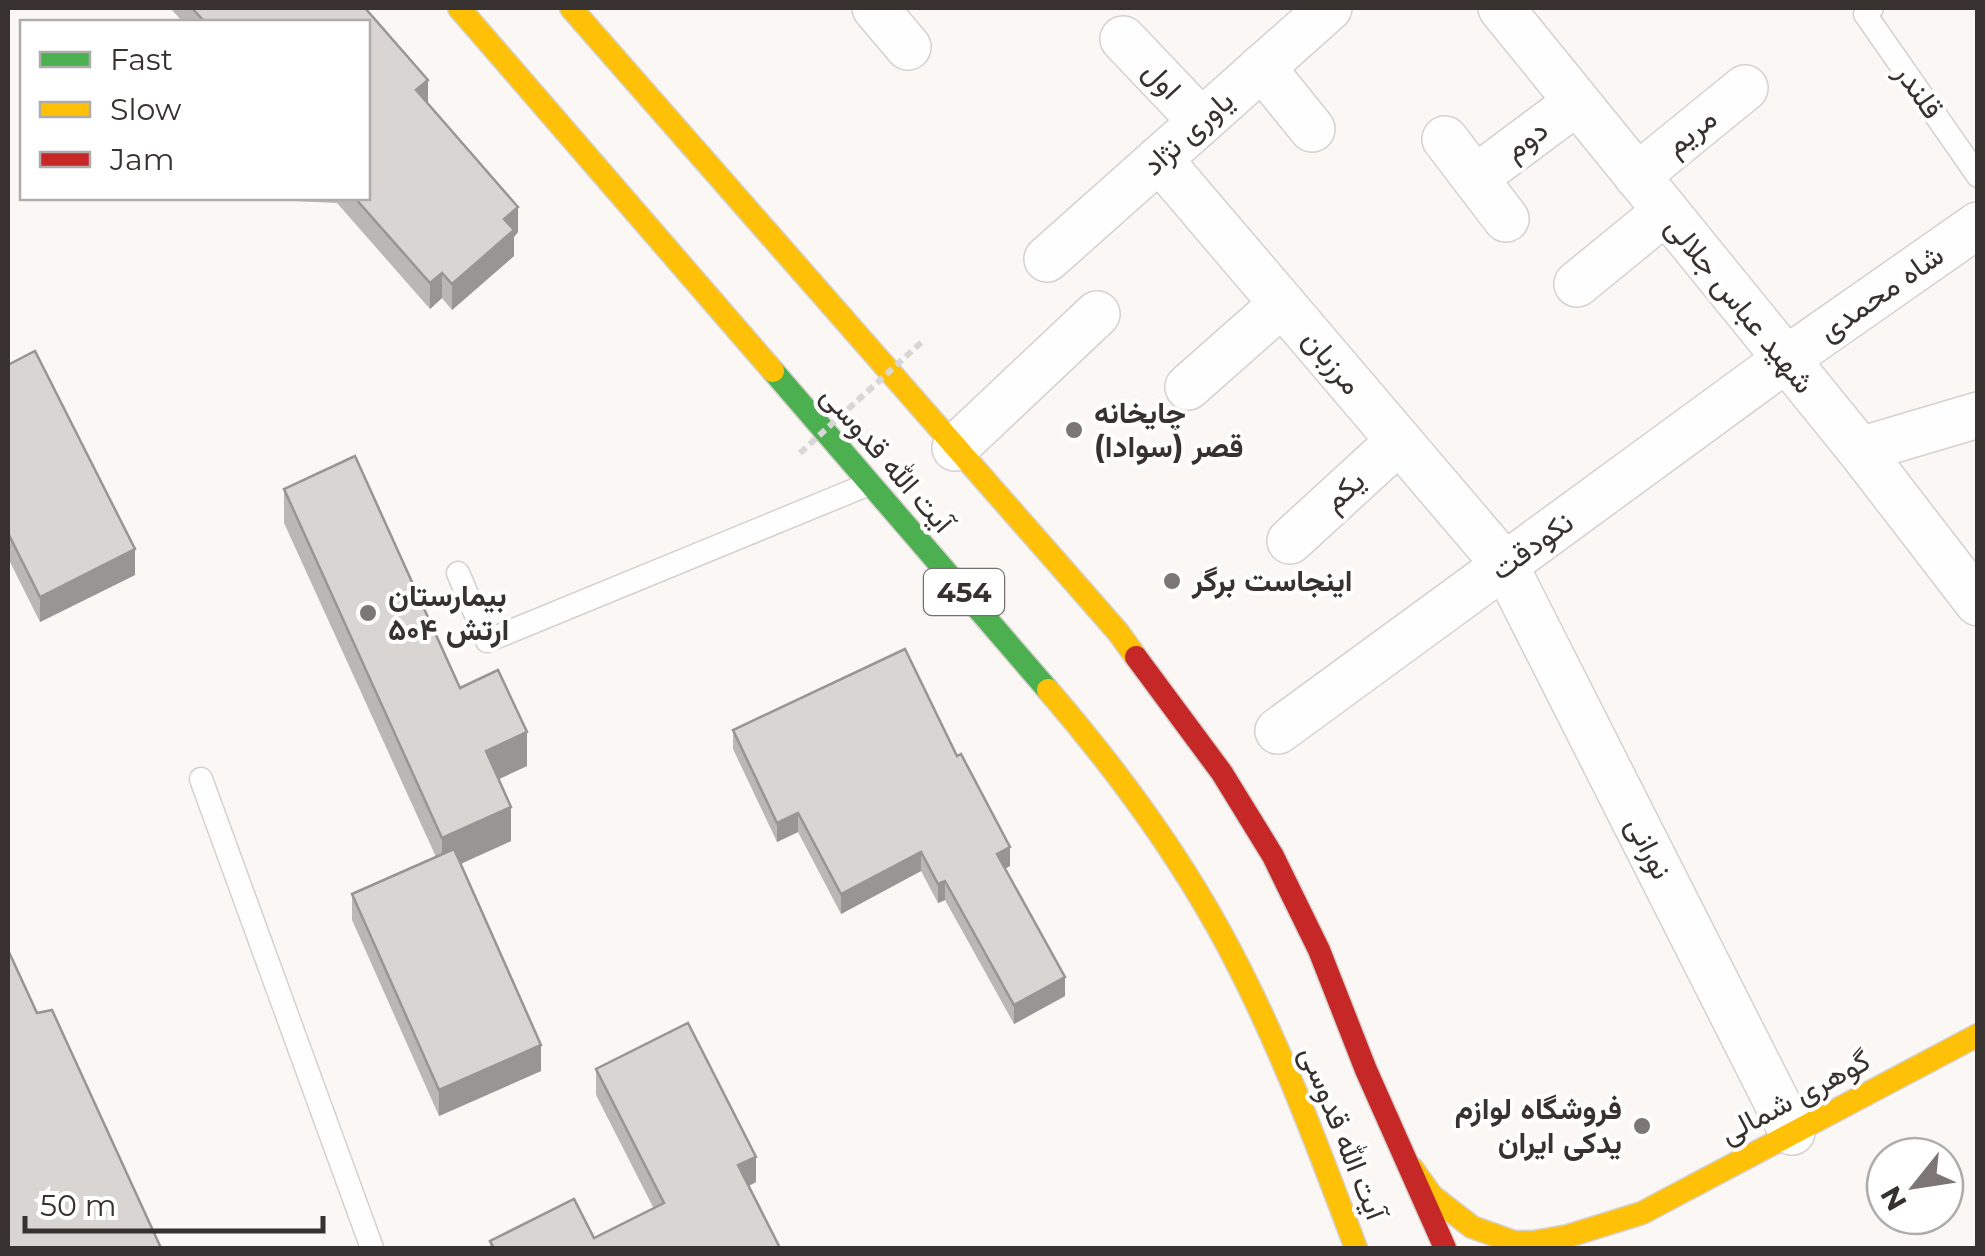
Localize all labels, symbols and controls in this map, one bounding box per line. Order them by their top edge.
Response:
legend [20,20,370,200]
text: Fast [110,41,173,78]
street label: اول [1135,53,1189,107]
street label: قلندر [1887,55,1952,126]
street label: یاوری نژاد [1134,82,1241,183]
text: Slow [110,91,182,128]
street label: مریم [1657,100,1725,164]
street label: دوم [1496,111,1556,169]
text: Jam [109,141,175,178]
street label: شهید عباس جلالی [1658,209,1823,401]
street label: شاه محمدی [1811,236,1950,349]
street label: مرزبان [1295,322,1370,402]
street label: آیت الله قدوسی [813,377,963,542]
place label: چایخانه قصر (سوادا) [1094,394,1244,465]
marker: چایخانه قصر (سوادا) [1063,419,1085,441]
street label: یکم [1315,462,1373,520]
street label: نکودقت [1483,503,1580,588]
place label: اینجاست برگر [1191,562,1353,599]
road number: 454 [924,569,1004,615]
marker: اینجاست برگر [1161,570,1183,592]
place label: بیمارستان ۵۰۴ ارتش [388,577,509,648]
marker: بیمارستان ۵۰۴ ارتش [357,602,379,624]
street label: نورانی [1618,810,1681,885]
street label: آیت الله قدوسی [1292,1041,1396,1227]
street label: گوهری شمالی [1713,1042,1876,1152]
place label: فروشگاه لوازم یدکی ایران [1455,1090,1622,1161]
marker: فروشگاه لوازم یدکی ایران [1631,1115,1653,1137]
north arrow [1865,1136,1965,1236]
scale bar [25,1171,322,1233]
text: N [1873,1180,1914,1217]
text: 50 m [40,1187,117,1224]

